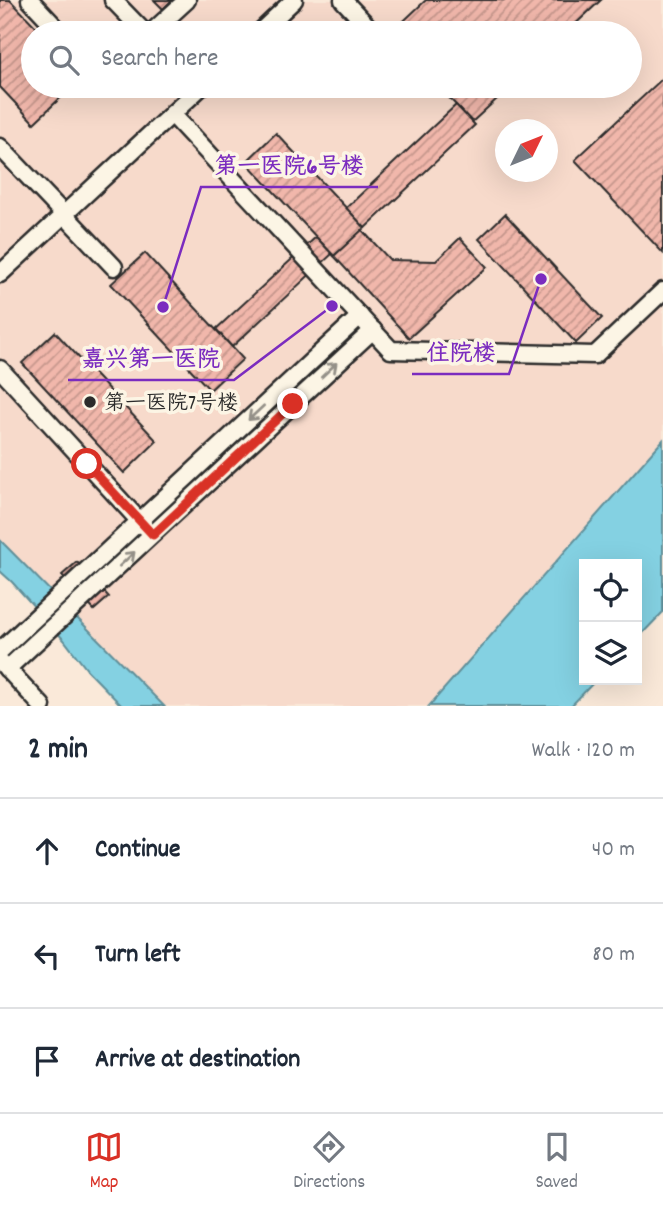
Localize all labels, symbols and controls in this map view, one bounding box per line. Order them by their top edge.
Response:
search box [21,21,642,98]
icon: search [45,41,83,79]
text: Search here [101,41,219,78]
north arrow [495,119,558,182]
callout: 第一医院6号楼 [201,143,378,187]
text: 第一医院6号楼 [214,152,364,185]
callout: 住院楼 [412,330,509,374]
callout: 嘉兴第一医院 [68,336,234,380]
text: 住院楼 [427,339,496,372]
text: 嘉兴第一医院 [82,345,220,378]
one-way arrow [321,362,338,379]
route end [277,388,308,419]
place label: 第一医院7号楼 [104,390,238,420]
marker: 第一医院7号楼 [82,394,98,410]
one-way arrow [248,404,265,421]
route start [71,448,102,479]
one-way arrow [118,550,135,567]
map controls [579,559,642,685]
button: locate [579,559,642,622]
button: layers [579,622,642,685]
text: 2 min [28,730,88,773]
text: Walk · 120 m [532,735,635,768]
icon: ahead [28,832,66,870]
text: Continue [95,832,180,869]
text: 40 m [592,834,635,867]
icon: left [28,937,66,975]
text: Turn left [95,937,181,974]
text: 80 m [592,939,635,972]
icon: arrive [28,1042,66,1080]
text: Arrive at destination [95,1042,300,1079]
tab: Map [85,1128,123,1197]
tab: Directions [293,1128,365,1197]
tab: Saved [535,1128,578,1197]

